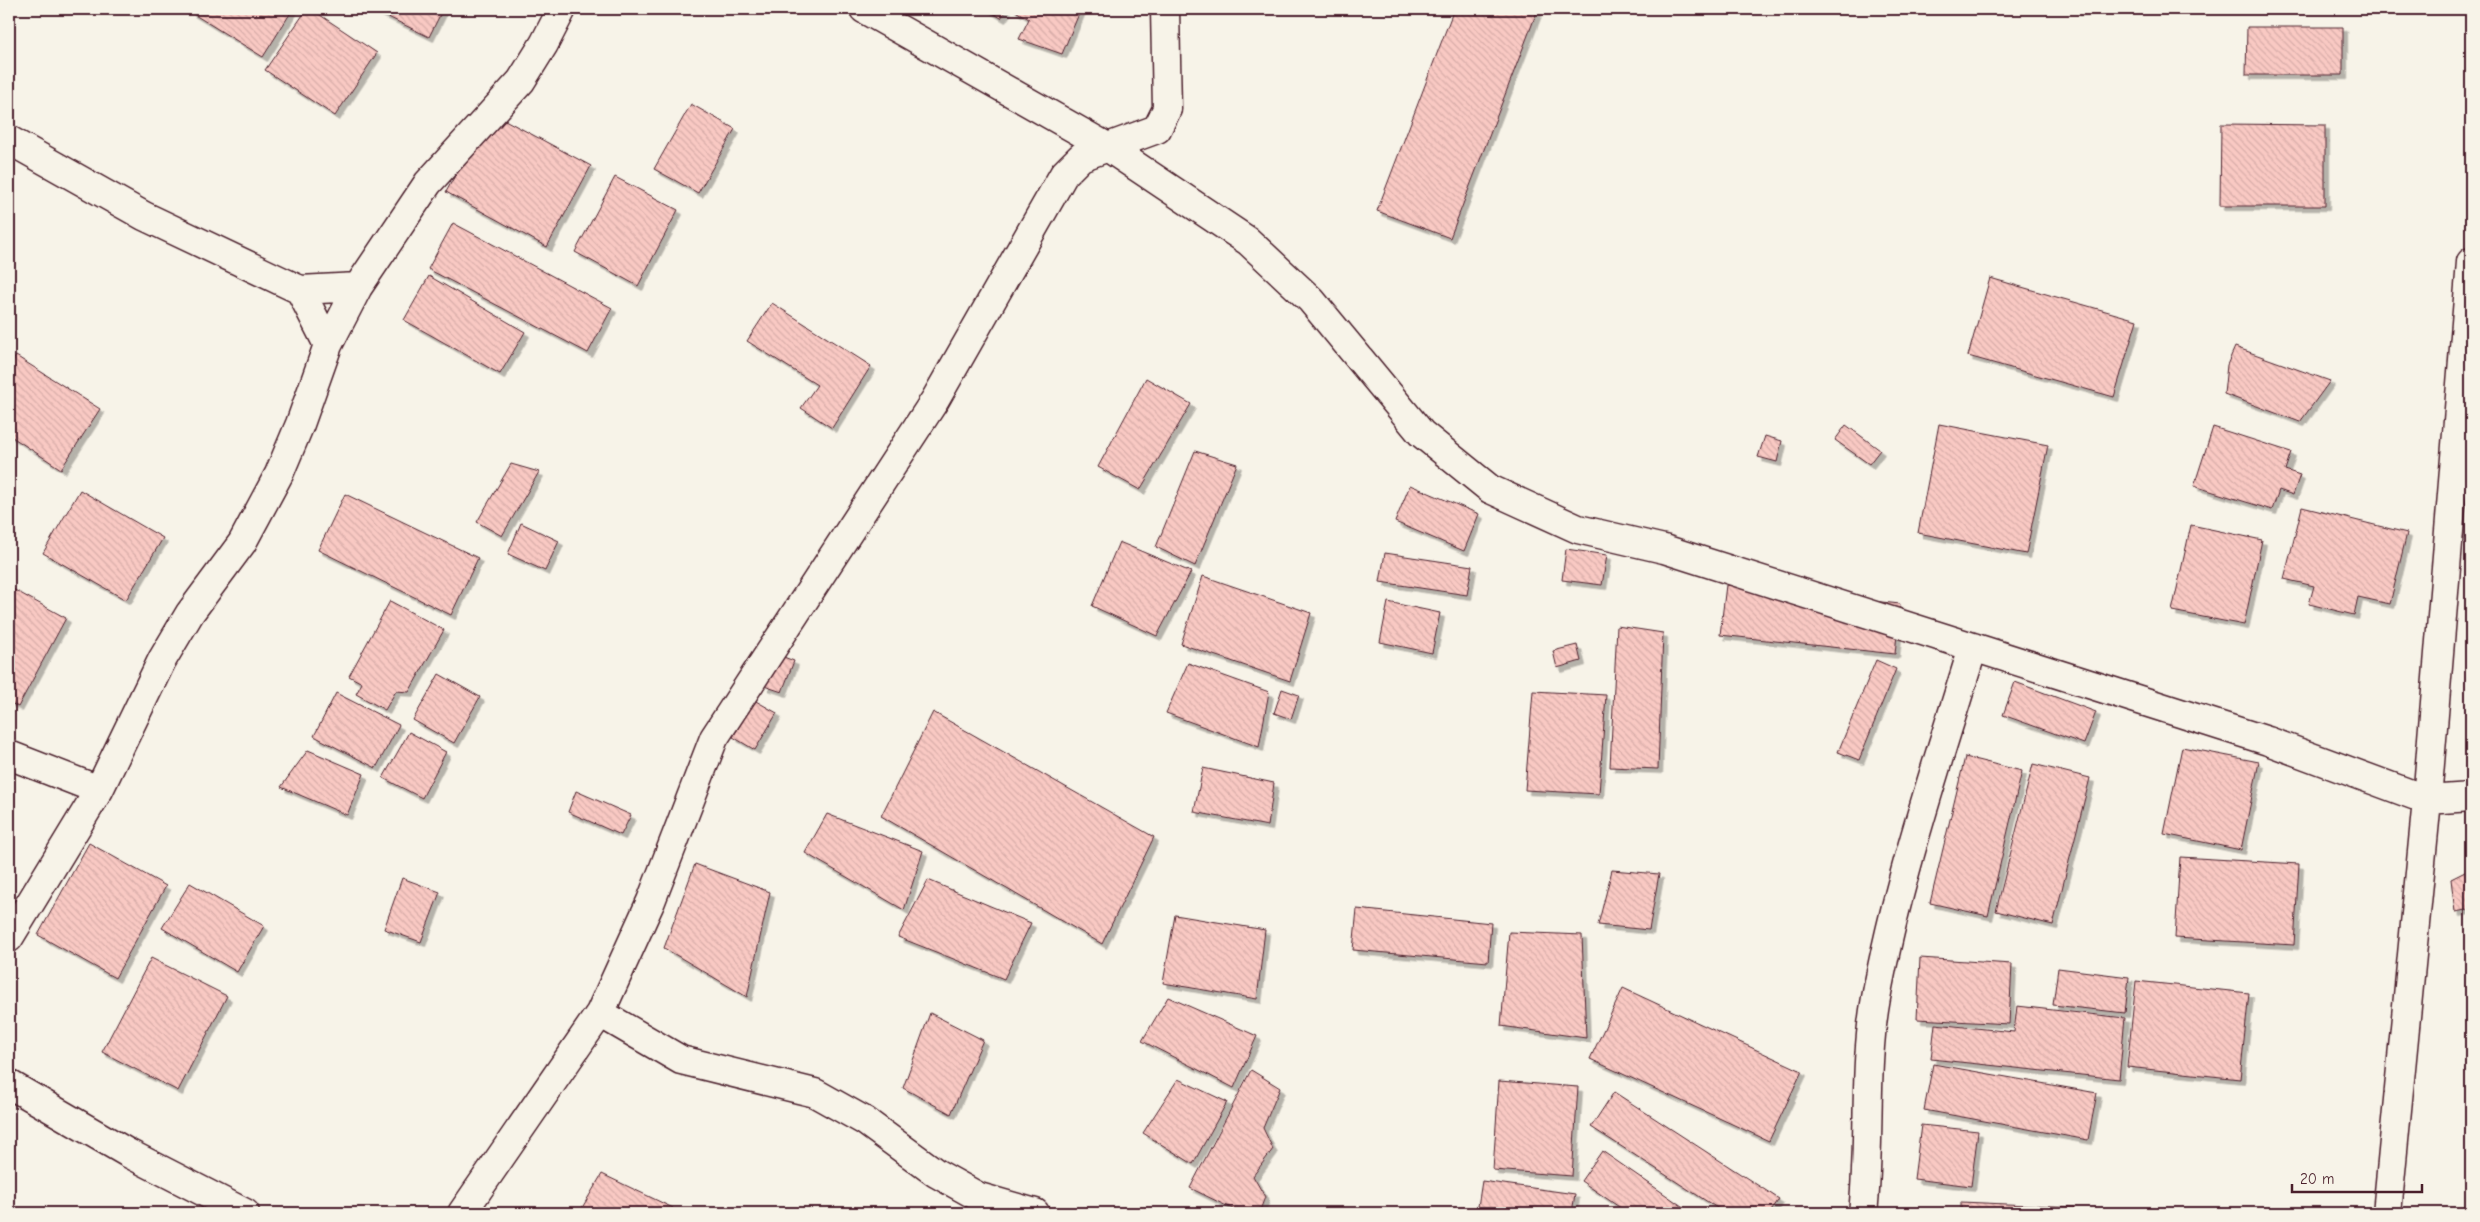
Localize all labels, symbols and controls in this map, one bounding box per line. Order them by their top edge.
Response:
scale bar [2292,1162,2422,1194]
text: 20 m [2300,1170,2334,1188]

